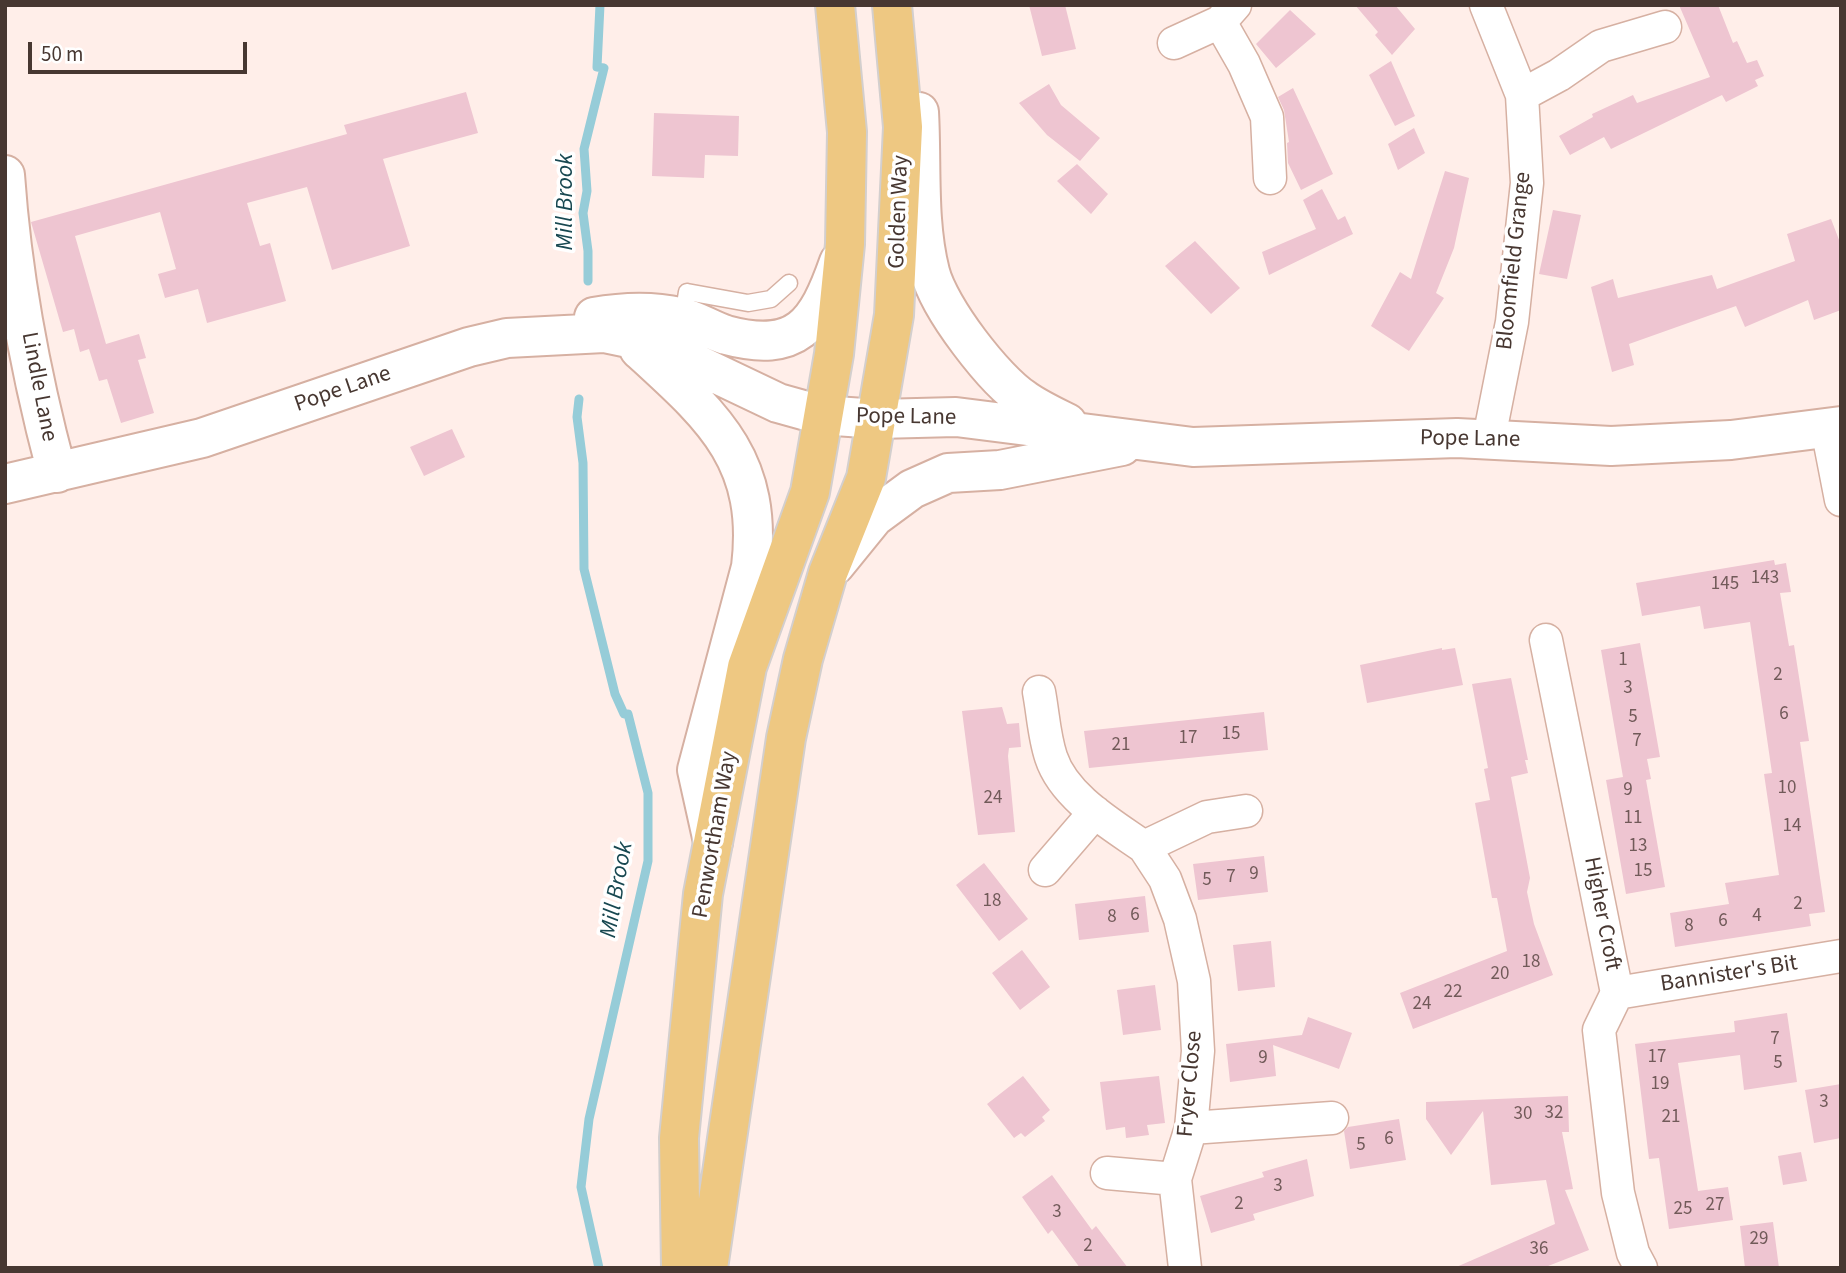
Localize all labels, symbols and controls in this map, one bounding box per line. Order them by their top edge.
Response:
scale bar [32,28,250,72]
text: 50 m [41,39,83,69]
water label: Mill Brook [553,153,581,251]
street label: Golden Way [884,155,916,269]
street label: Bloomfield Grange [1492,171,1538,351]
street label: Lindle Lane [14,330,62,444]
street label: Pope Lane [291,361,395,419]
street label: Pope Lane [856,403,956,433]
street label: Pope Lane [1420,425,1520,455]
house number: 143 [1751,568,1779,590]
house number: 145 [1711,574,1739,596]
house number: 1 [1618,650,1628,672]
house number: 2 [1773,665,1783,687]
house number: 3 [1623,678,1633,700]
house number: 6 [1779,704,1789,726]
house number: 5 [1628,707,1638,729]
house number: 15 [1222,724,1240,746]
house number: 17 [1179,728,1197,750]
house number: 7 [1632,731,1642,753]
house number: 21 [1112,735,1130,757]
street label: Penwortham Way [688,749,744,921]
house number: 10 [1778,778,1796,800]
house number: 9 [1623,780,1633,802]
house number: 24 [984,788,1002,810]
house number: 11 [1624,808,1642,830]
house number: 14 [1783,816,1801,838]
house number: 13 [1629,836,1647,858]
water label: Mill Brook [595,840,641,940]
street label: Higher Croft [1576,855,1626,973]
house number: 15 [1634,861,1652,883]
house number: 9 [1249,864,1259,886]
house number: 7 [1226,867,1236,889]
house number: 5 [1202,870,1212,892]
house number: 18 [983,891,1001,913]
house number: 2 [1793,894,1803,916]
house number: 6 [1130,905,1140,927]
house number: 4 [1752,906,1762,928]
house number: 8 [1107,907,1117,929]
house number: 6 [1718,911,1728,933]
house number: 8 [1684,916,1694,938]
street label: Bannister's Bit [1658,951,1800,999]
house number: 18 [1522,952,1540,974]
house number: 20 [1491,964,1509,986]
house number: 22 [1444,982,1462,1004]
house number: 24 [1413,994,1431,1016]
house number: 7 [1770,1029,1780,1051]
street label: Fryer Close [1173,1030,1209,1138]
house number: 17 [1648,1047,1666,1069]
house number: 9 [1258,1048,1268,1070]
house number: 5 [1773,1053,1783,1075]
house number: 19 [1651,1074,1669,1096]
house number: 3 [1819,1092,1829,1114]
house number: 32 [1545,1103,1563,1125]
house number: 30 [1514,1104,1532,1126]
house number: 21 [1662,1107,1680,1129]
house number: 6 [1384,1129,1394,1151]
house number: 5 [1356,1135,1366,1157]
house number: 3 [1273,1176,1283,1198]
house number: 2 [1234,1194,1244,1216]
house number: 27 [1706,1195,1724,1217]
house number: 25 [1674,1199,1692,1221]
house number: 3 [1052,1202,1062,1224]
house number: 29 [1750,1229,1768,1251]
house number: 2 [1083,1236,1093,1258]
house number: 36 [1530,1239,1548,1261]

